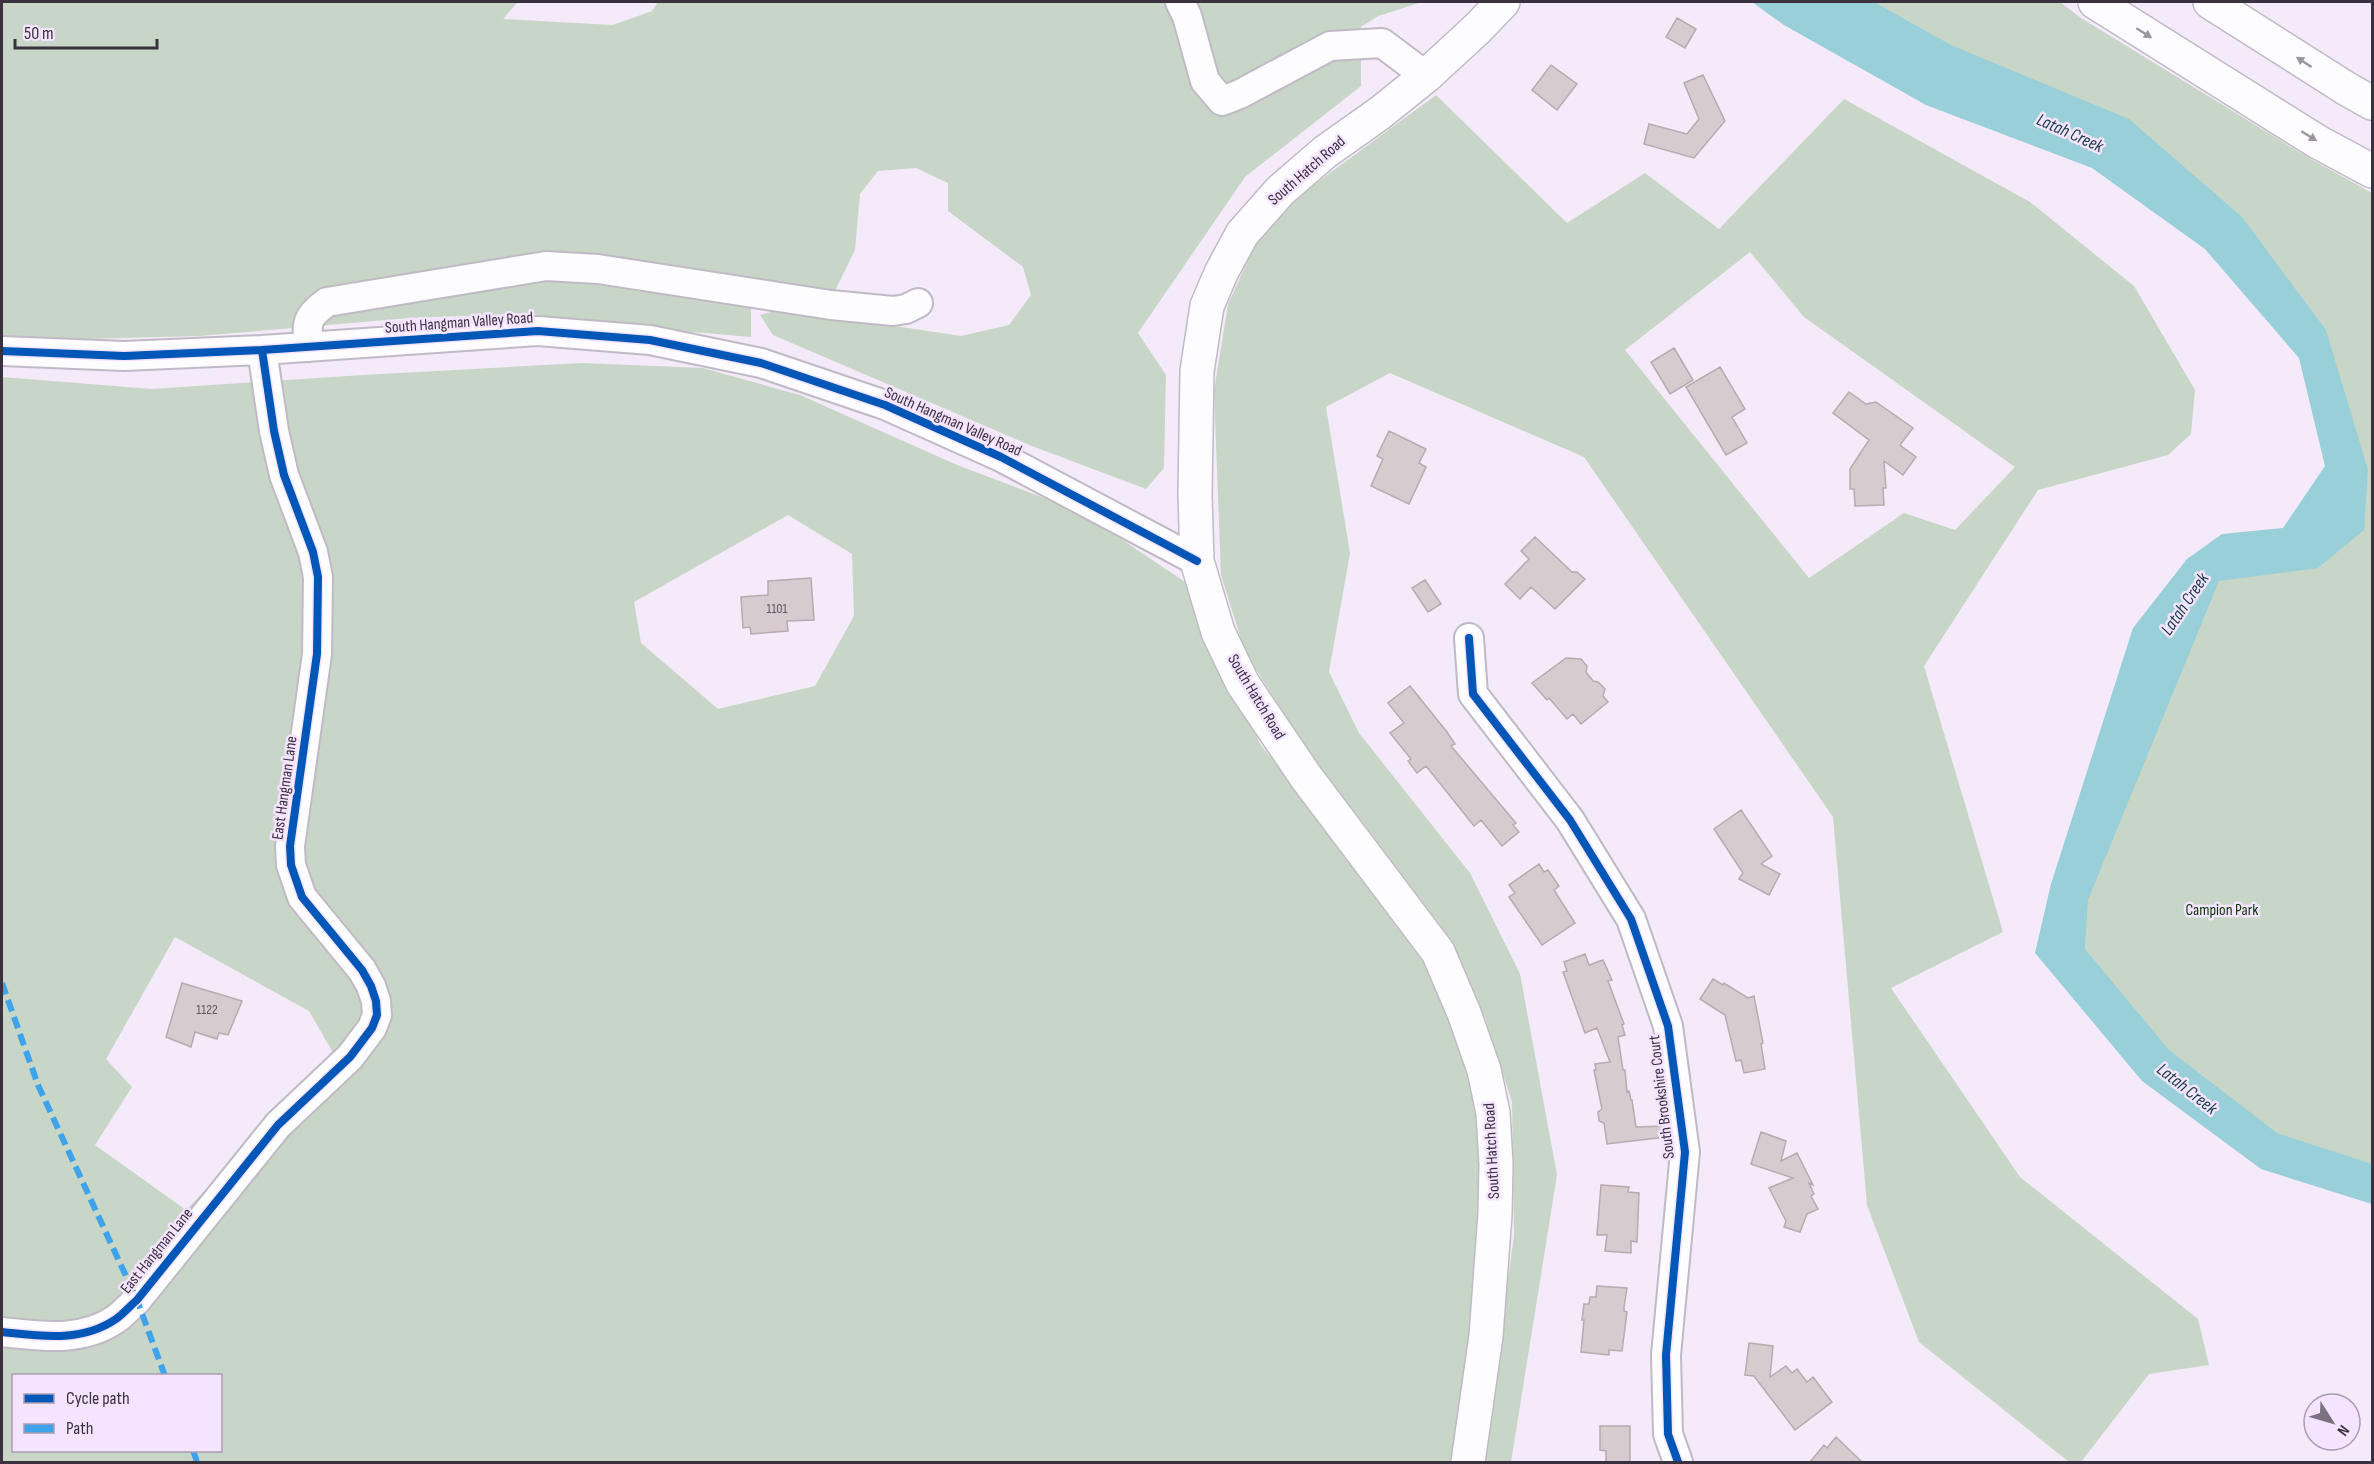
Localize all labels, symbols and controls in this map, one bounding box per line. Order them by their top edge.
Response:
scale bar [15,12,158,50]
text: 50 m [24,23,54,44]
one-way arrow [2136,27,2152,38]
one-way arrow [2297,56,2313,68]
water label: Latah Creek [2033,109,2108,157]
one-way arrow [2301,131,2317,142]
street label: South Hatch Road [1265,132,1349,210]
street label: South Hangman Valley Road [384,308,534,338]
street label: South Hangman Valley Road [881,383,1025,461]
water label: Latah Creek [2157,568,2214,639]
house number: 1101 [767,600,788,617]
street label: South Hatch Road [1223,651,1289,743]
street label: East Hangman Lane [268,735,302,841]
park label: Campion Park [2186,901,2258,920]
house number: 1122 [196,1001,218,1018]
street label: South Brookshire Court [1645,1034,1679,1160]
water label: Latah Creek [2153,1059,2222,1120]
street label: South Hatch Road [1480,1103,1504,1199]
street label: East Hangman Lane [117,1204,197,1298]
legend [12,1374,222,1452]
text: Cycle path [66,1388,130,1409]
north arrow [2302,1392,2362,1452]
text: Path [66,1418,94,1439]
text: N [2333,1421,2353,1439]

